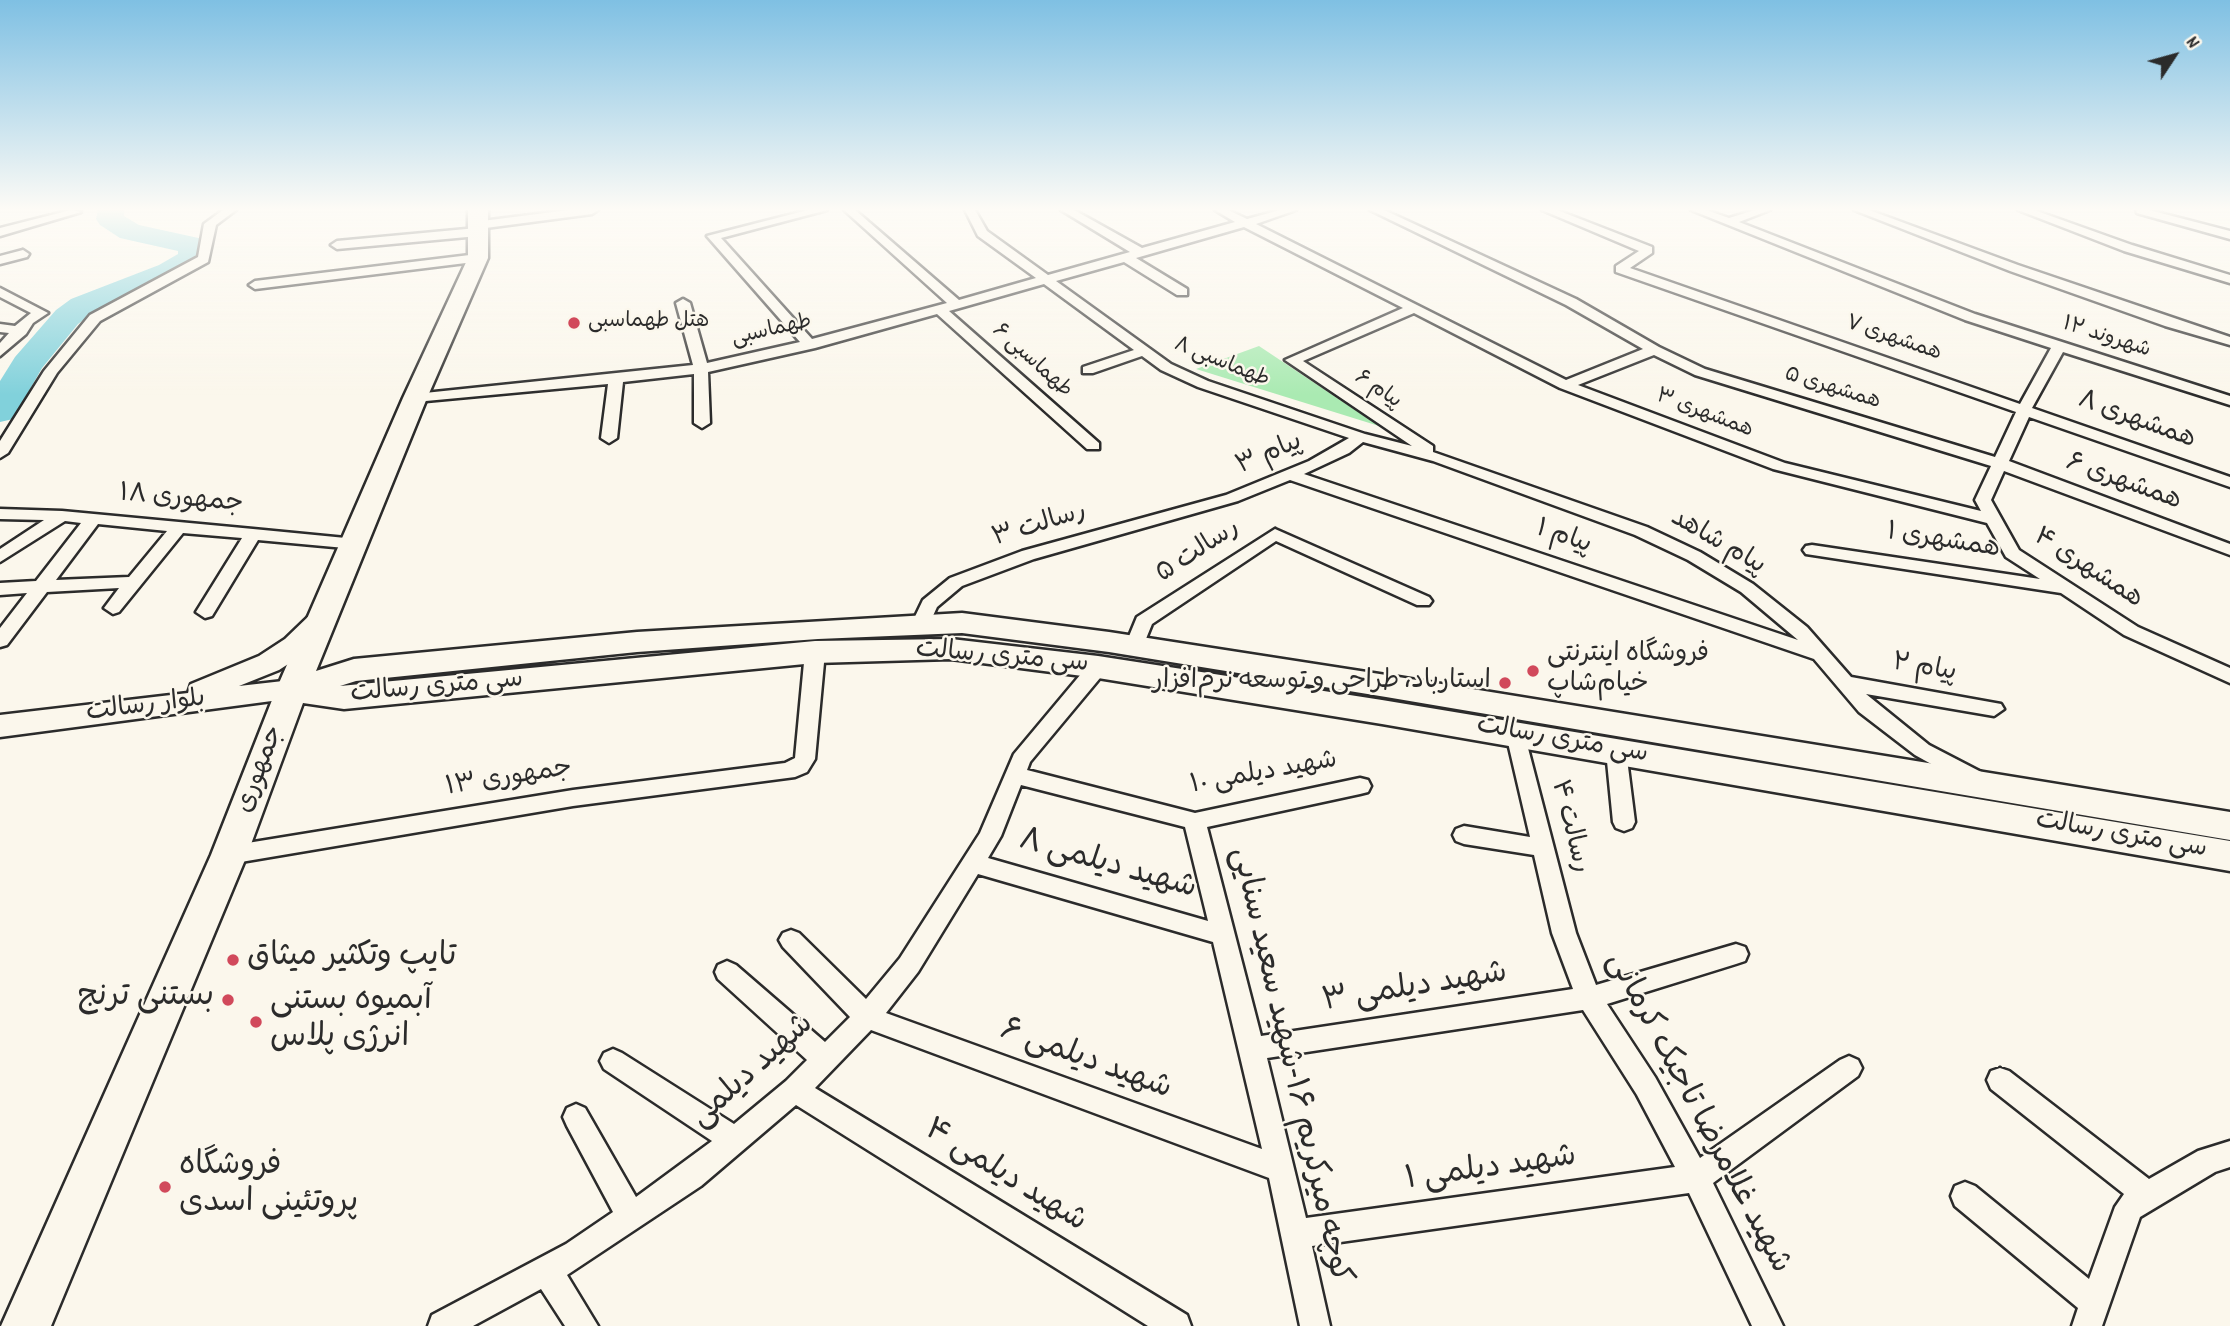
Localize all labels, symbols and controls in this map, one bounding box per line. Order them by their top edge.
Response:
north arrow [2139,21,2209,91]
text: N [2178,32,2205,55]
place label: هتل طهماسبی [588,310,709,336]
street label: طهماسبی [730,311,814,353]
street label: ۷ همشهری [1842,312,1944,368]
street label: شهروند ۱۲ [2059,313,2153,365]
marker: هتل طهماسبی [566,315,582,331]
street label: ۶ طهماسبی [986,320,1076,404]
street label: ۸ طهماسبی [1170,333,1272,395]
street label: ۵ همشهری [1781,363,1883,417]
street label: ۶ پیام [1349,366,1405,416]
street label: ۳ همشهری [1652,385,1756,445]
street label: ۸ همشهری [2073,386,2199,458]
street label: ۳ پیام [1232,428,1308,484]
street label: ۶ همشهری [2061,449,2185,519]
street label: جمهوری ۱۸ [118,480,244,522]
street label: ۳ رسالت [989,498,1091,556]
street label: پیام شاهد [1664,504,1770,584]
street label: ۵ رسالت [1151,514,1247,592]
street label: ۱ پیام [1531,515,1595,563]
street label: ۱ همشهری [1884,519,2002,567]
street label: همشهری ۴ [2026,523,2148,617]
street label: سی متری رسالت [914,636,1090,682]
place label: فروشگاه اینترنتی خیام‌شاپ [1547,640,1709,702]
street label: ۲ پیام [1889,649,1959,691]
marker: فروشگاه اینترنتی خیام‌شاپ [1525,663,1541,679]
street label: سی متری رسالت [349,666,525,712]
place label: استارباد، طراحی و توسعه نرم‌افزار [1153,667,1491,699]
marker: استارباد، طراحی و توسعه نرم‌افزار [1497,675,1513,691]
street label: بلوار رسالت [85,685,207,731]
street label: سی متری رسالت [1474,712,1650,772]
street label: جمهوری [231,722,293,818]
street label: ۱۰ شهید دیلمی [1188,747,1340,803]
street label: ۱۳ جمهوری [444,755,574,805]
street label: ۴ رسالت [1541,777,1595,877]
street label: سی متری رسالت [2033,807,2209,867]
street label: ۸ شهید دیلمی [1014,823,1200,911]
street label: کوچه میرکریم ۱۶-شهید سعید سنایی [1219,844,1357,1288]
place label: تایپ وتکثیر میثاق [247,941,457,979]
street label: شهید غلامرضا تاجیک کرمانی [1595,947,1797,1281]
marker: تایپ وتکثیر میثاق [225,952,241,968]
street label: شهید دیلمی ۳ [1320,956,1510,1024]
place label: بستنی ترنج [78,981,214,1019]
place label: آبمیوه بستنی انرژی پلاس [270,985,432,1060]
marker: بستنی ترنج [220,992,236,1008]
street label: شهید دیلمی [684,1007,824,1139]
street label: ۶ شهید دیلمی [994,1013,1176,1111]
marker: آبمیوه بستنی انرژی پلاس [248,1014,264,1030]
street label: ۴ شهید دیلمی [916,1113,1092,1243]
street label: شهید دیلمی ۱ [1403,1140,1579,1202]
place label: فروشگاه پروتئینی اسدی [179,1150,358,1225]
marker: فروشگاه پروتئینی اسدی [157,1179,173,1195]

